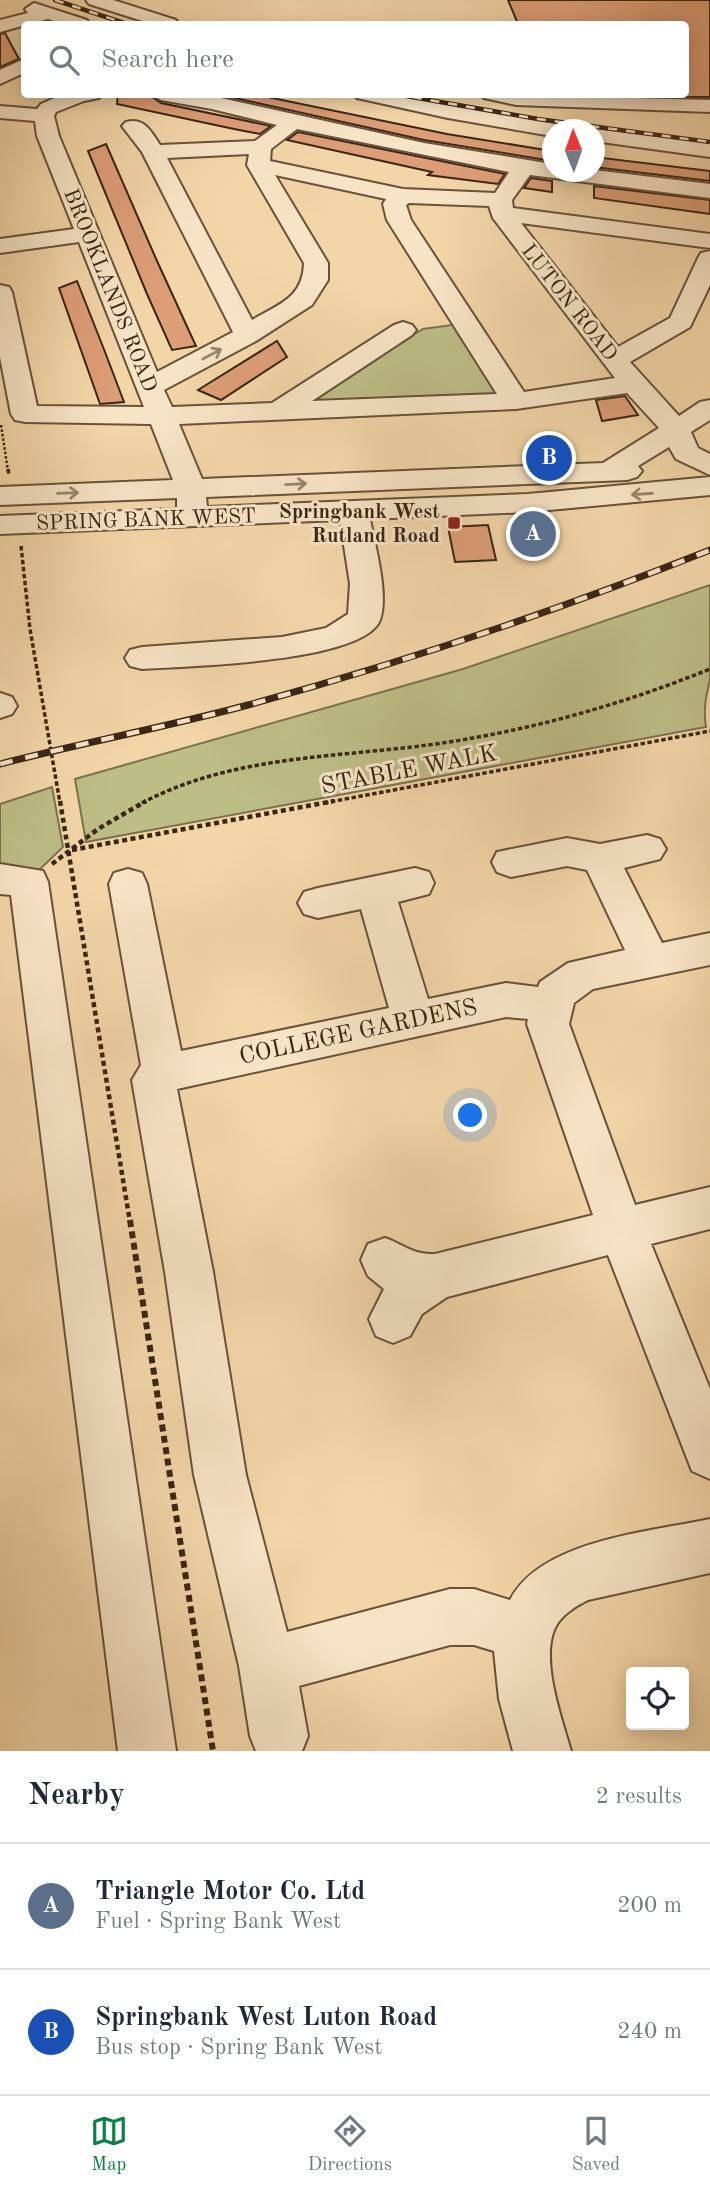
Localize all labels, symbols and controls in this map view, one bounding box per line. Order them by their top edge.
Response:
search box [21,21,689,98]
icon: search [45,41,83,79]
text: Search here [101,47,234,73]
north arrow [542,119,605,182]
street label: BROOKLANDS ROAD [59,186,160,395]
street label: LUTON ROAD [517,241,621,365]
one-way arrow [201,347,221,361]
pin: B [526,432,572,484]
one-way arrow [284,477,307,490]
one-way arrow [56,486,79,500]
one-way arrow [631,488,654,501]
place label: Springbank West Rutland Road [279,502,440,547]
street label: SPRING BANK WEST [36,506,257,535]
pin: A [510,508,556,560]
marker: Springbank West Rutland Road [446,515,462,531]
street label: STABLE WALK [319,742,500,800]
street label: COLLEGE GARDENS [237,996,480,1070]
your location [453,1098,487,1132]
map controls [626,1667,689,1730]
button: locate [626,1667,689,1730]
text: Nearby [28,1781,125,1811]
text: 2 results [596,1785,682,1808]
text: Triangle Motor Co. Ltd [95,1879,365,1905]
text: A [42,1894,60,1917]
text: 200 m [617,1894,682,1917]
text: Fuel · Spring Bank West [95,1910,341,1933]
text: Springbank West Luton Road [95,2005,437,2031]
text: B [43,2020,59,2043]
text: 240 m [617,2020,682,2043]
text: Bus stop · Spring Bank West [95,2036,382,2059]
tab: Map [90,2112,128,2177]
tab: Directions [308,2112,392,2177]
tab: Saved [572,2112,620,2177]

